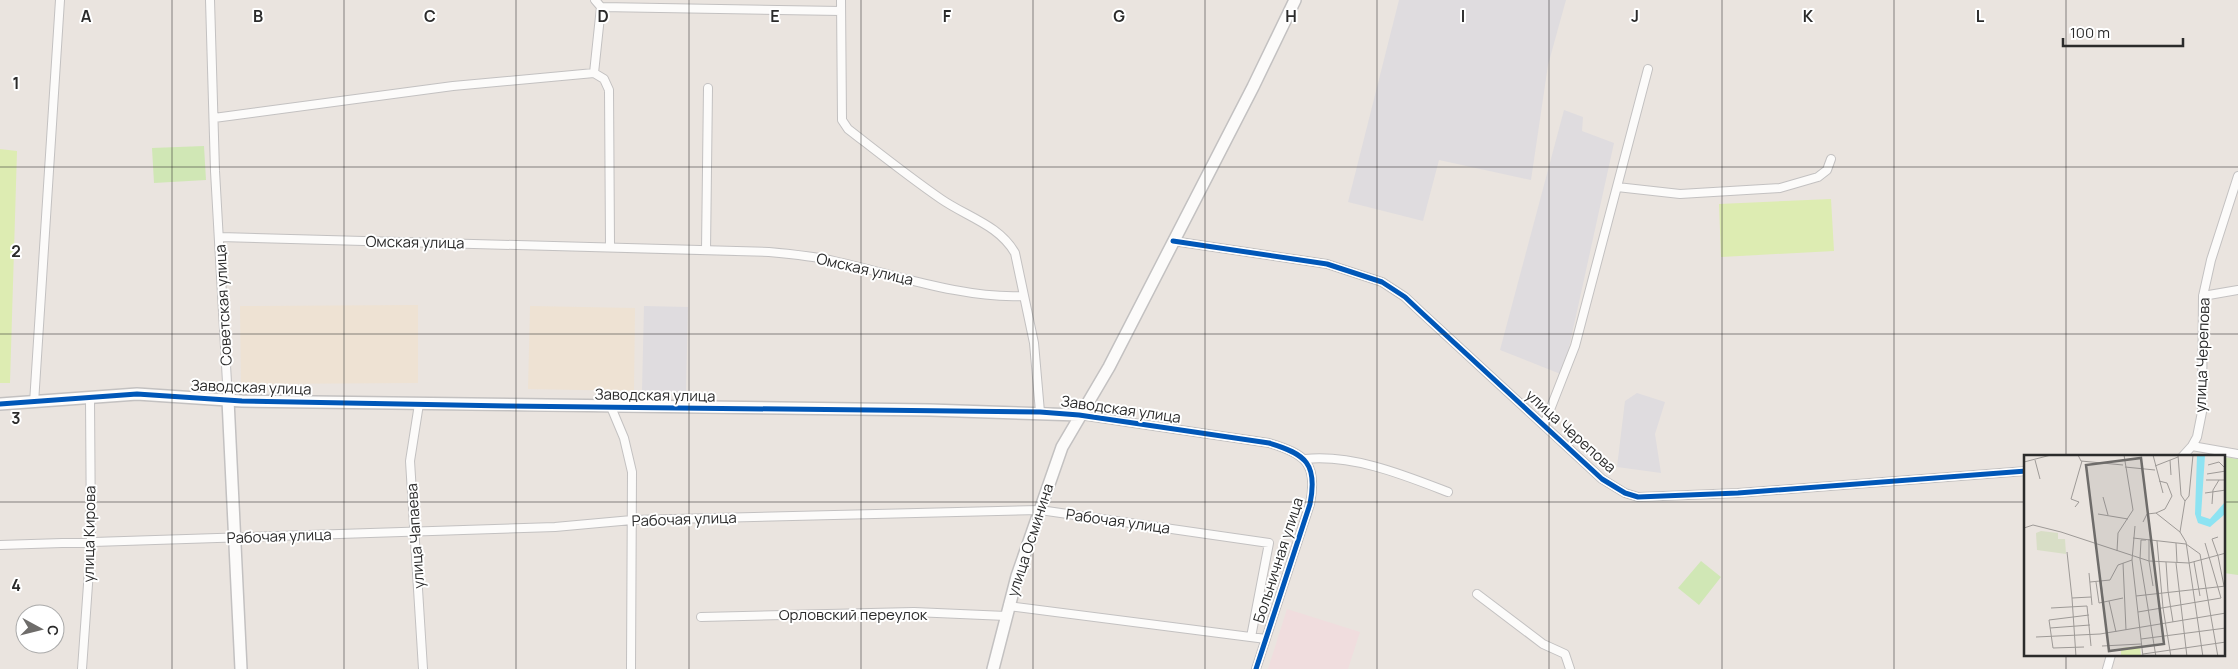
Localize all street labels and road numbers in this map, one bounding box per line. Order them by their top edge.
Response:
street label: Омская улица [365,231,465,253]
street label: Советская улица [209,244,237,366]
street label: Омская улица [814,248,916,290]
street label: улица Черепова [2189,297,2215,413]
street label: Заводская улица [190,374,312,400]
street label: Заводская улица [594,383,716,407]
street label: улица Черепова [1521,385,1621,477]
street label: Заводская улица [1060,390,1182,428]
street label: улица Осминина [1002,481,1058,599]
street label: улица Чапаева [401,483,429,589]
street label: улица Кирова [78,485,100,583]
street label: Больничная улица [1248,495,1308,625]
street label: Рабочая улица [1064,503,1172,539]
street label: Рабочая улица [631,507,737,531]
street label: Рабочая улица [226,524,332,548]
street label: Орловский переулок [779,604,928,625]

